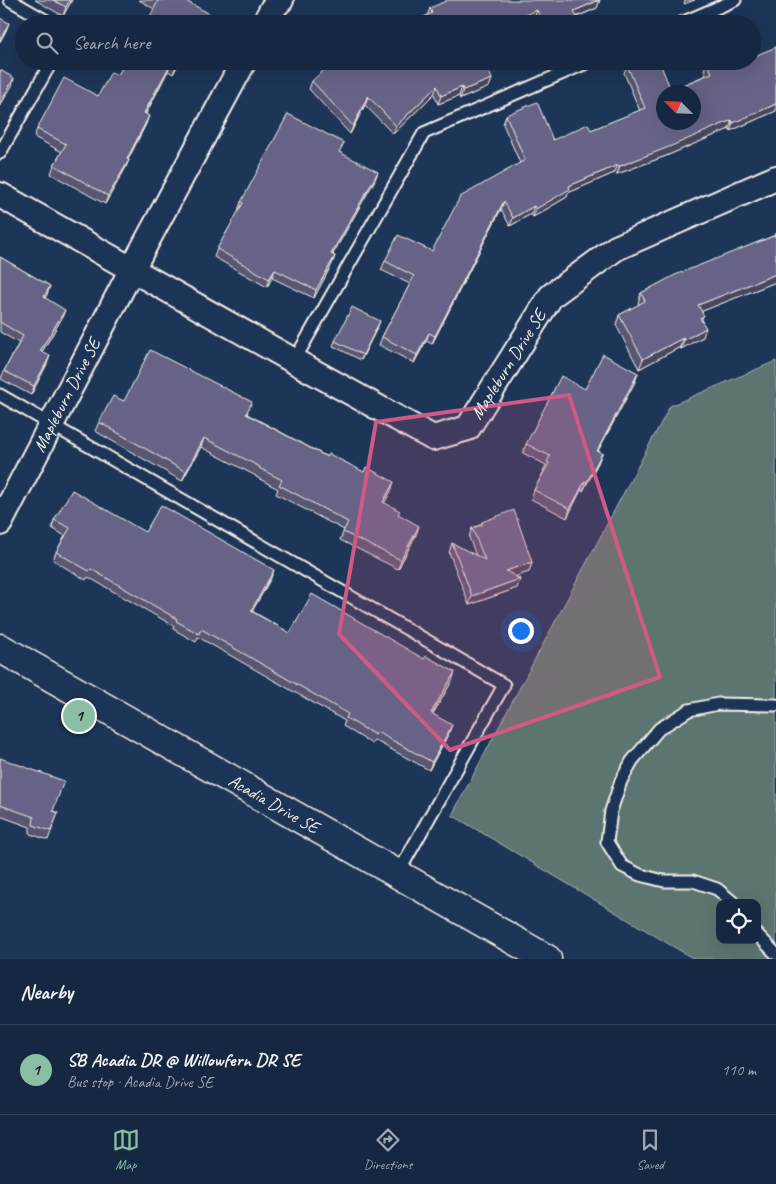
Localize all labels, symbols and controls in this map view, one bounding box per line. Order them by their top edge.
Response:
search box [15,15,761,70]
icon: search [33,29,61,57]
text: Search here [73,31,150,55]
north arrow [656,85,701,130]
street label: Mapleburn Drive SE [465,304,552,423]
street label: Mapleburn Drive SE [28,333,106,456]
your location [508,618,534,644]
pin: 1 [63,697,95,735]
street label: Acadia Drive SE [225,769,325,839]
map controls [716,899,761,944]
button: locate [716,899,761,944]
text: Nearby [20,979,73,1005]
text: SB Acadia DR @ Willowfern DR SE [67,1048,300,1072]
text: 1 [32,1060,40,1080]
text: 110 m [722,1060,756,1080]
text: Bus stop · Acadia Drive SE [67,1072,213,1092]
tab: Map [112,1126,140,1173]
tab: Directions [364,1126,412,1173]
tab: Saved [636,1126,664,1173]

